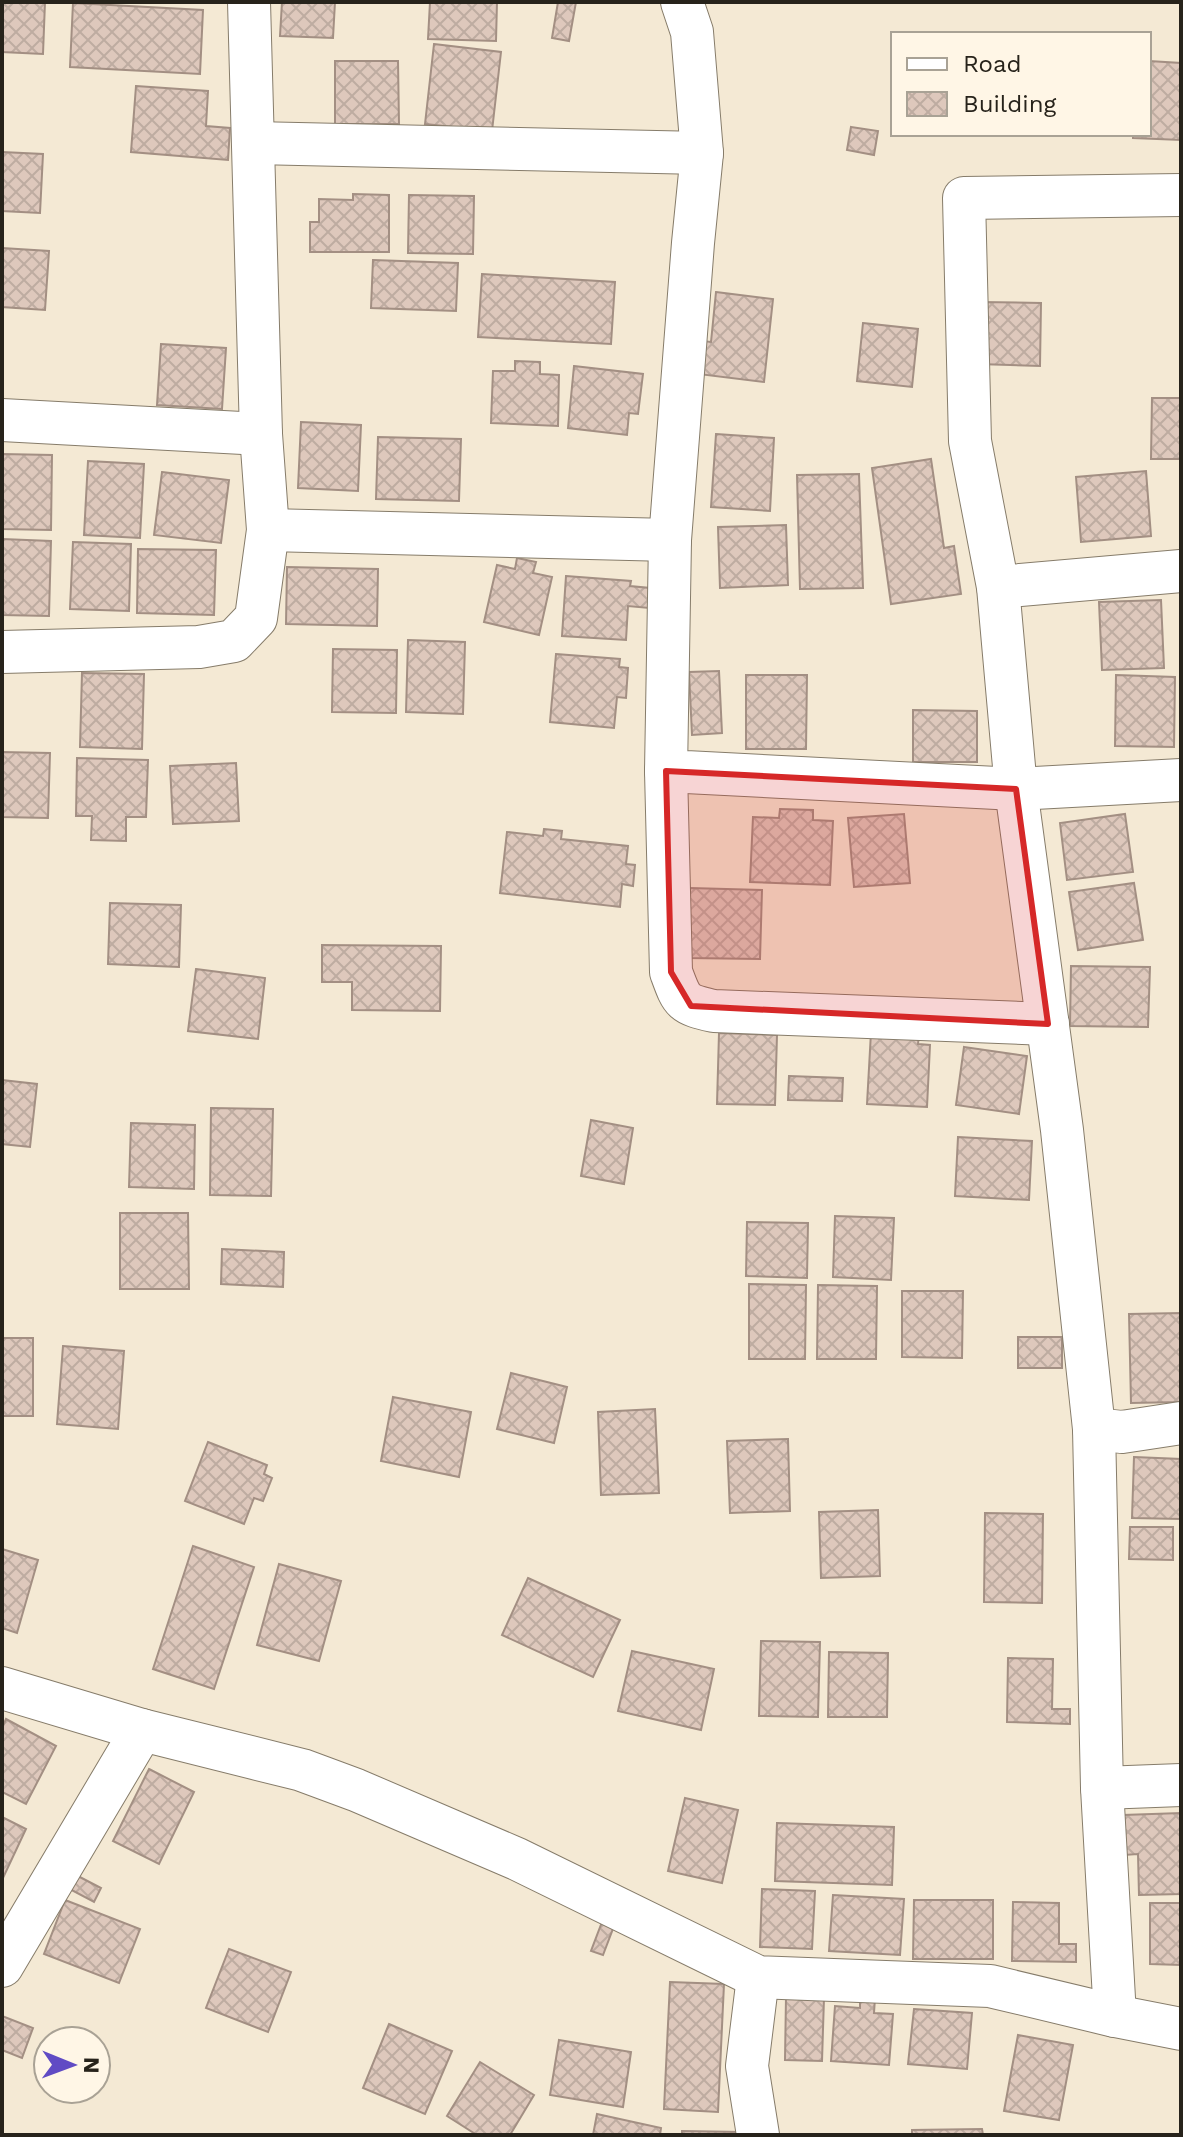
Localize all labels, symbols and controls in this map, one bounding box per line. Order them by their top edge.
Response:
legend [891,32,1151,136]
text: Road [963,50,1022,78]
text: Building [963,90,1056,118]
north arrow [32,2025,112,2105]
text: N [79,2057,104,2074]

